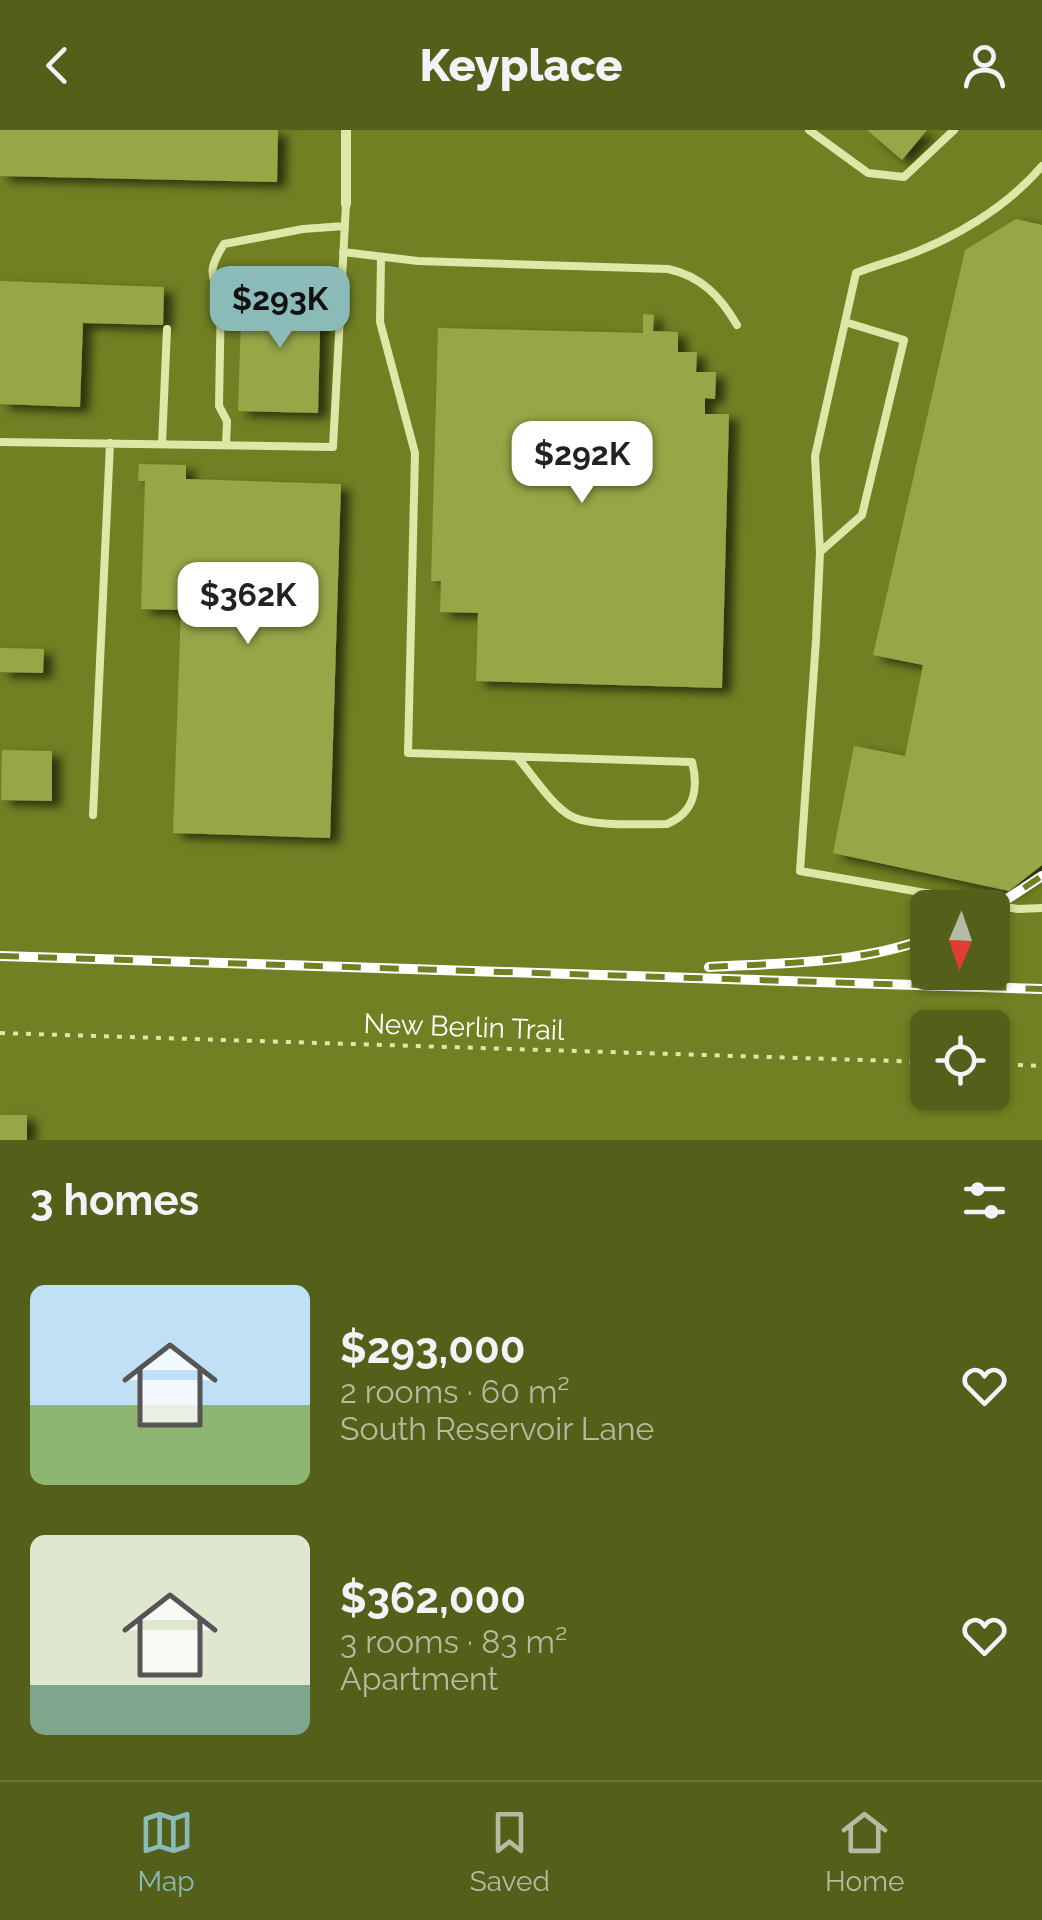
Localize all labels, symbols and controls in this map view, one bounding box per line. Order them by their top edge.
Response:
icon: back [30,38,85,93]
icon: person [957,38,1012,93]
text: Keyplace [419,39,623,92]
pin: $293K [210,266,350,351]
text: $293K [232,280,328,317]
pin: $292K [512,421,652,506]
text: $292K [534,435,630,472]
pin: $362K [178,562,318,647]
text: $362K [200,576,296,613]
north arrow [910,890,1010,990]
map controls [910,890,1010,1110]
street label: New Berlin Trail [363,1007,565,1047]
button: locate [910,1010,1010,1110]
icon: filters [957,1173,1012,1228]
text: 3 homes [30,1176,199,1225]
text: $293,000 [340,1324,526,1373]
icon: home [110,1325,230,1445]
icon: heart [957,1358,1012,1413]
text: 2 rooms · 60 m² [340,1373,570,1410]
text: South Reservoir Lane [340,1410,654,1447]
text: $362,000 [340,1574,526,1623]
icon: home [110,1575,230,1695]
icon: heart [957,1608,1012,1663]
text: 3 rooms · 83 m² [340,1623,567,1660]
text: Apartment [340,1660,498,1697]
tab: Map [138,1805,195,1898]
tab: Saved [470,1805,550,1898]
tab: Home [825,1805,904,1898]

